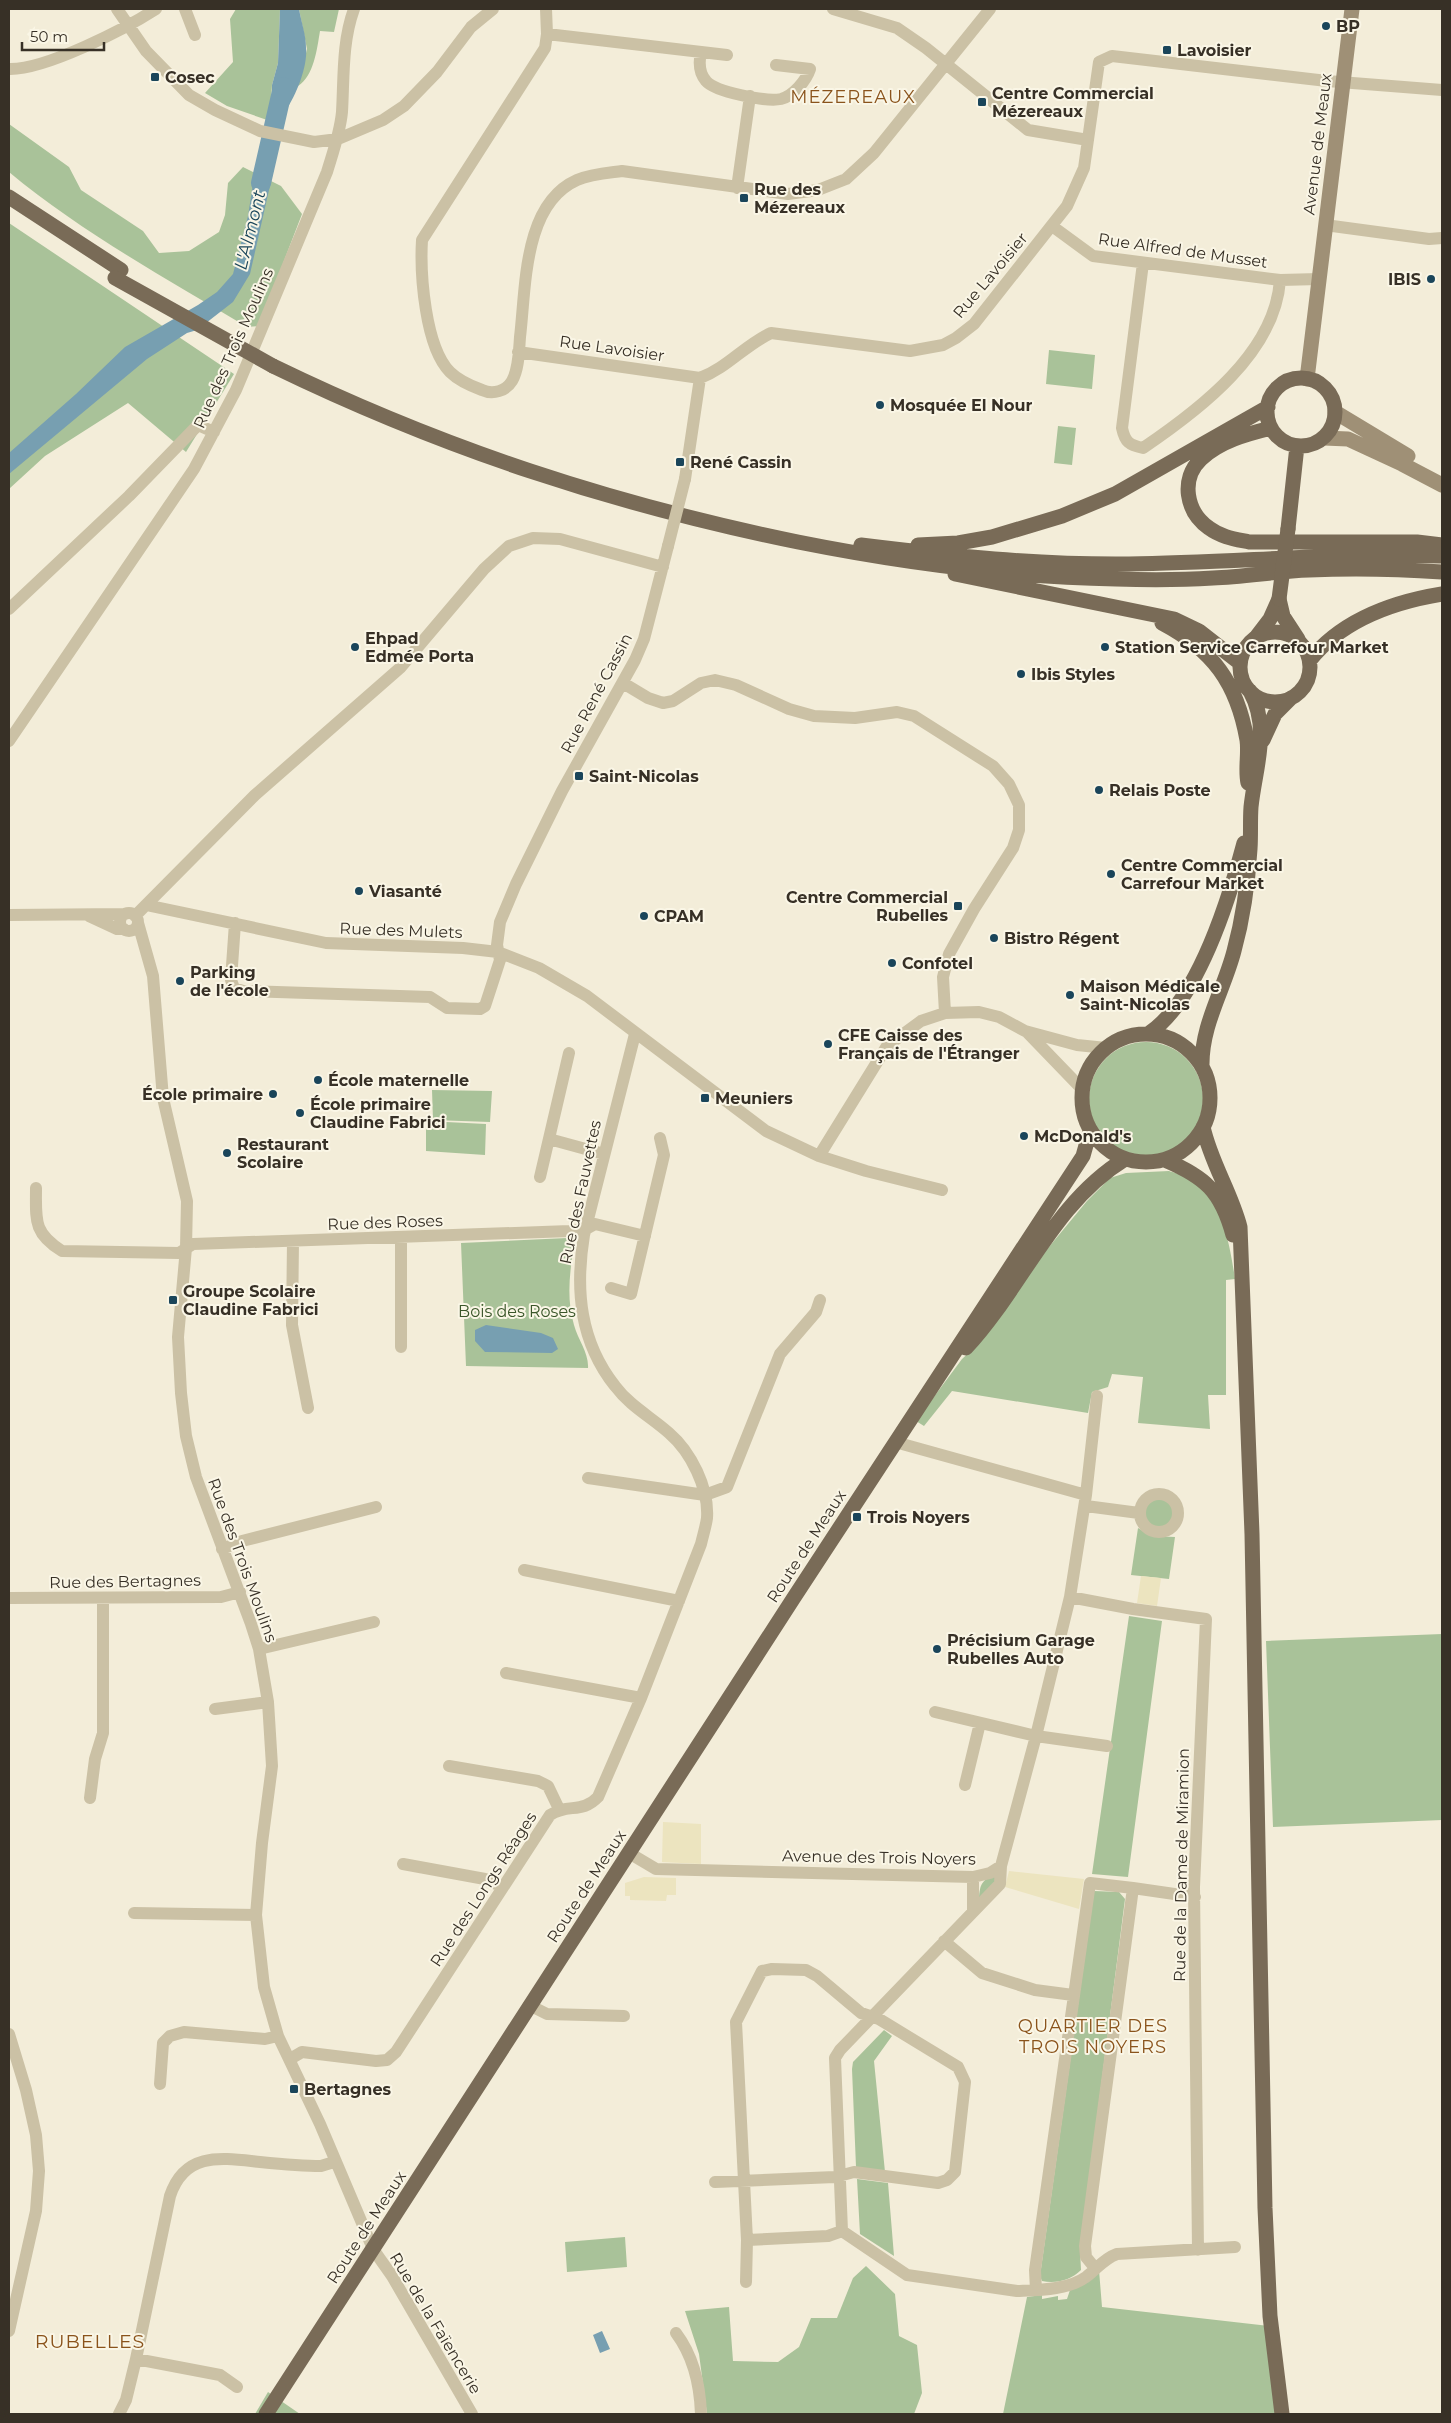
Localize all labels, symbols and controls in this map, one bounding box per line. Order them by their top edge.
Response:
place label: BP [1336,17,1360,36]
scale bar [22,20,105,52]
marker: BP [1320,20,1332,32]
text: 50 m [30,27,68,46]
place label: Lavoisier [1177,41,1251,60]
marker: Lavoisier [1161,44,1173,56]
place label: Cosec [165,68,215,87]
marker: Cosec [149,71,161,83]
street label: Avenue de Meaux [1299,72,1336,216]
place label: Centre Commercial Mézereaux [992,84,1154,121]
district label: MÉZEREAUX [790,86,916,108]
marker: Centre Commercial Mézereaux [976,96,988,108]
place label: Rue des Mézereaux [754,180,845,217]
water label: L'Almont [230,187,271,272]
marker: Rue des Mézereaux [738,192,750,204]
street label: Rue Lavoisier [949,229,1032,322]
street label: Rue Alfred de Musset [1097,229,1269,272]
street label: Rue des Trois Moulins [189,265,277,431]
place label: IBIS [1388,270,1421,289]
marker: IBIS [1425,273,1437,285]
street label: Rue Lavoisier [558,332,666,365]
place label: Mosquée El Nour [890,396,1032,415]
marker: Mosquée El Nour [874,399,886,411]
place label: René Cassin [690,453,792,472]
marker: René Cassin [674,456,686,468]
place label: Ehpad Edmée Porta [365,629,474,666]
street label: Rue René Cassin [557,630,636,757]
place label: Station Service Carrefour Market [1115,638,1389,657]
marker: Ehpad Edmée Porta [349,641,361,653]
marker: Station Service Carrefour Market [1099,641,1111,653]
place label: Ibis Styles [1031,665,1115,684]
marker: Ibis Styles [1015,668,1027,680]
place label: Saint-Nicolas [589,767,699,786]
marker: Saint-Nicolas [573,770,585,782]
place label: Relais Poste [1109,781,1211,800]
marker: Relais Poste [1093,784,1105,796]
place label: Centre Commercial Carrefour Market [1121,856,1283,893]
marker: Centre Commercial Carrefour Market [1105,868,1117,880]
place label: Viasanté [368,882,442,901]
marker: Viasanté [353,885,365,897]
place label: Centre Commercial Rubelles [786,888,948,925]
marker: Centre Commercial Rubelles [952,900,964,912]
place label: CPAM [654,907,704,926]
marker: CPAM [638,910,650,922]
street label: Rue des Mulets [339,919,463,942]
place label: Bistro Régent [1004,929,1119,948]
marker: Bistro Régent [988,932,1000,944]
place label: Confotel [902,954,973,973]
marker: Confotel [886,957,898,969]
place label: Parking de l'école [190,963,269,1000]
marker: Parking de l'école [174,975,186,987]
place label: Maison Médicale Saint-Nicolas [1080,977,1220,1014]
marker: Maison Médicale Saint-Nicolas [1064,989,1076,1001]
place label: CFE Caisse des Français de l'Étranger [838,1026,1020,1064]
marker: CFE Caisse des Français de l'Étranger [822,1038,834,1050]
place label: École maternelle [328,1071,469,1090]
marker: École maternelle [312,1074,324,1086]
place label: École primaire [142,1085,263,1104]
marker: École primaire [267,1088,279,1100]
place label: Meuniers [715,1089,793,1108]
marker: Meuniers [699,1092,711,1104]
place label: École primaire Claudine Fabrici [310,1095,446,1132]
marker: École primaire Claudine Fabrici [294,1107,306,1119]
street label: Rue des Fauvettes [556,1118,605,1266]
place label: McDonald's [1034,1127,1132,1146]
marker: McDonald's [1018,1130,1030,1142]
place label: Restaurant Scolaire [237,1135,329,1172]
marker: Restaurant Scolaire [221,1147,233,1159]
street label: Rue des Roses [327,1211,443,1234]
place label: Groupe Scolaire Claudine Fabrici [183,1282,319,1319]
marker: Groupe Scolaire Claudine Fabrici [167,1294,179,1306]
park label: Bois des Roses [458,1302,576,1321]
street label: Rue des Trois Moulins [204,1475,281,1645]
street label: Route de Meaux [763,1486,850,1606]
place label: Trois Noyers [867,1508,970,1527]
marker: Trois Noyers [851,1511,863,1523]
street label: Rue des Bertagnes [49,1571,201,1592]
place label: Précisium Garage Rubelles Auto [947,1631,1095,1668]
marker: Précisium Garage Rubelles Auto [931,1643,943,1655]
street label: Rue de la Dame de Miramion [1170,1748,1193,1982]
street label: Rue des Longs Réages [426,1808,541,1970]
street label: Route de Meaux [543,1826,630,1946]
street label: Avenue des Trois Noyers [782,1846,976,1869]
district label: QUARTIER DES TROIS NOYERS [1018,2015,1168,2058]
place label: Bertagnes [304,2080,391,2099]
marker: Bertagnes [288,2083,300,2095]
street label: Route de Meaux [323,2167,410,2287]
street label: Rue de la Faïencerie [386,2249,485,2397]
district label: RUBELLES [35,2330,145,2353]

